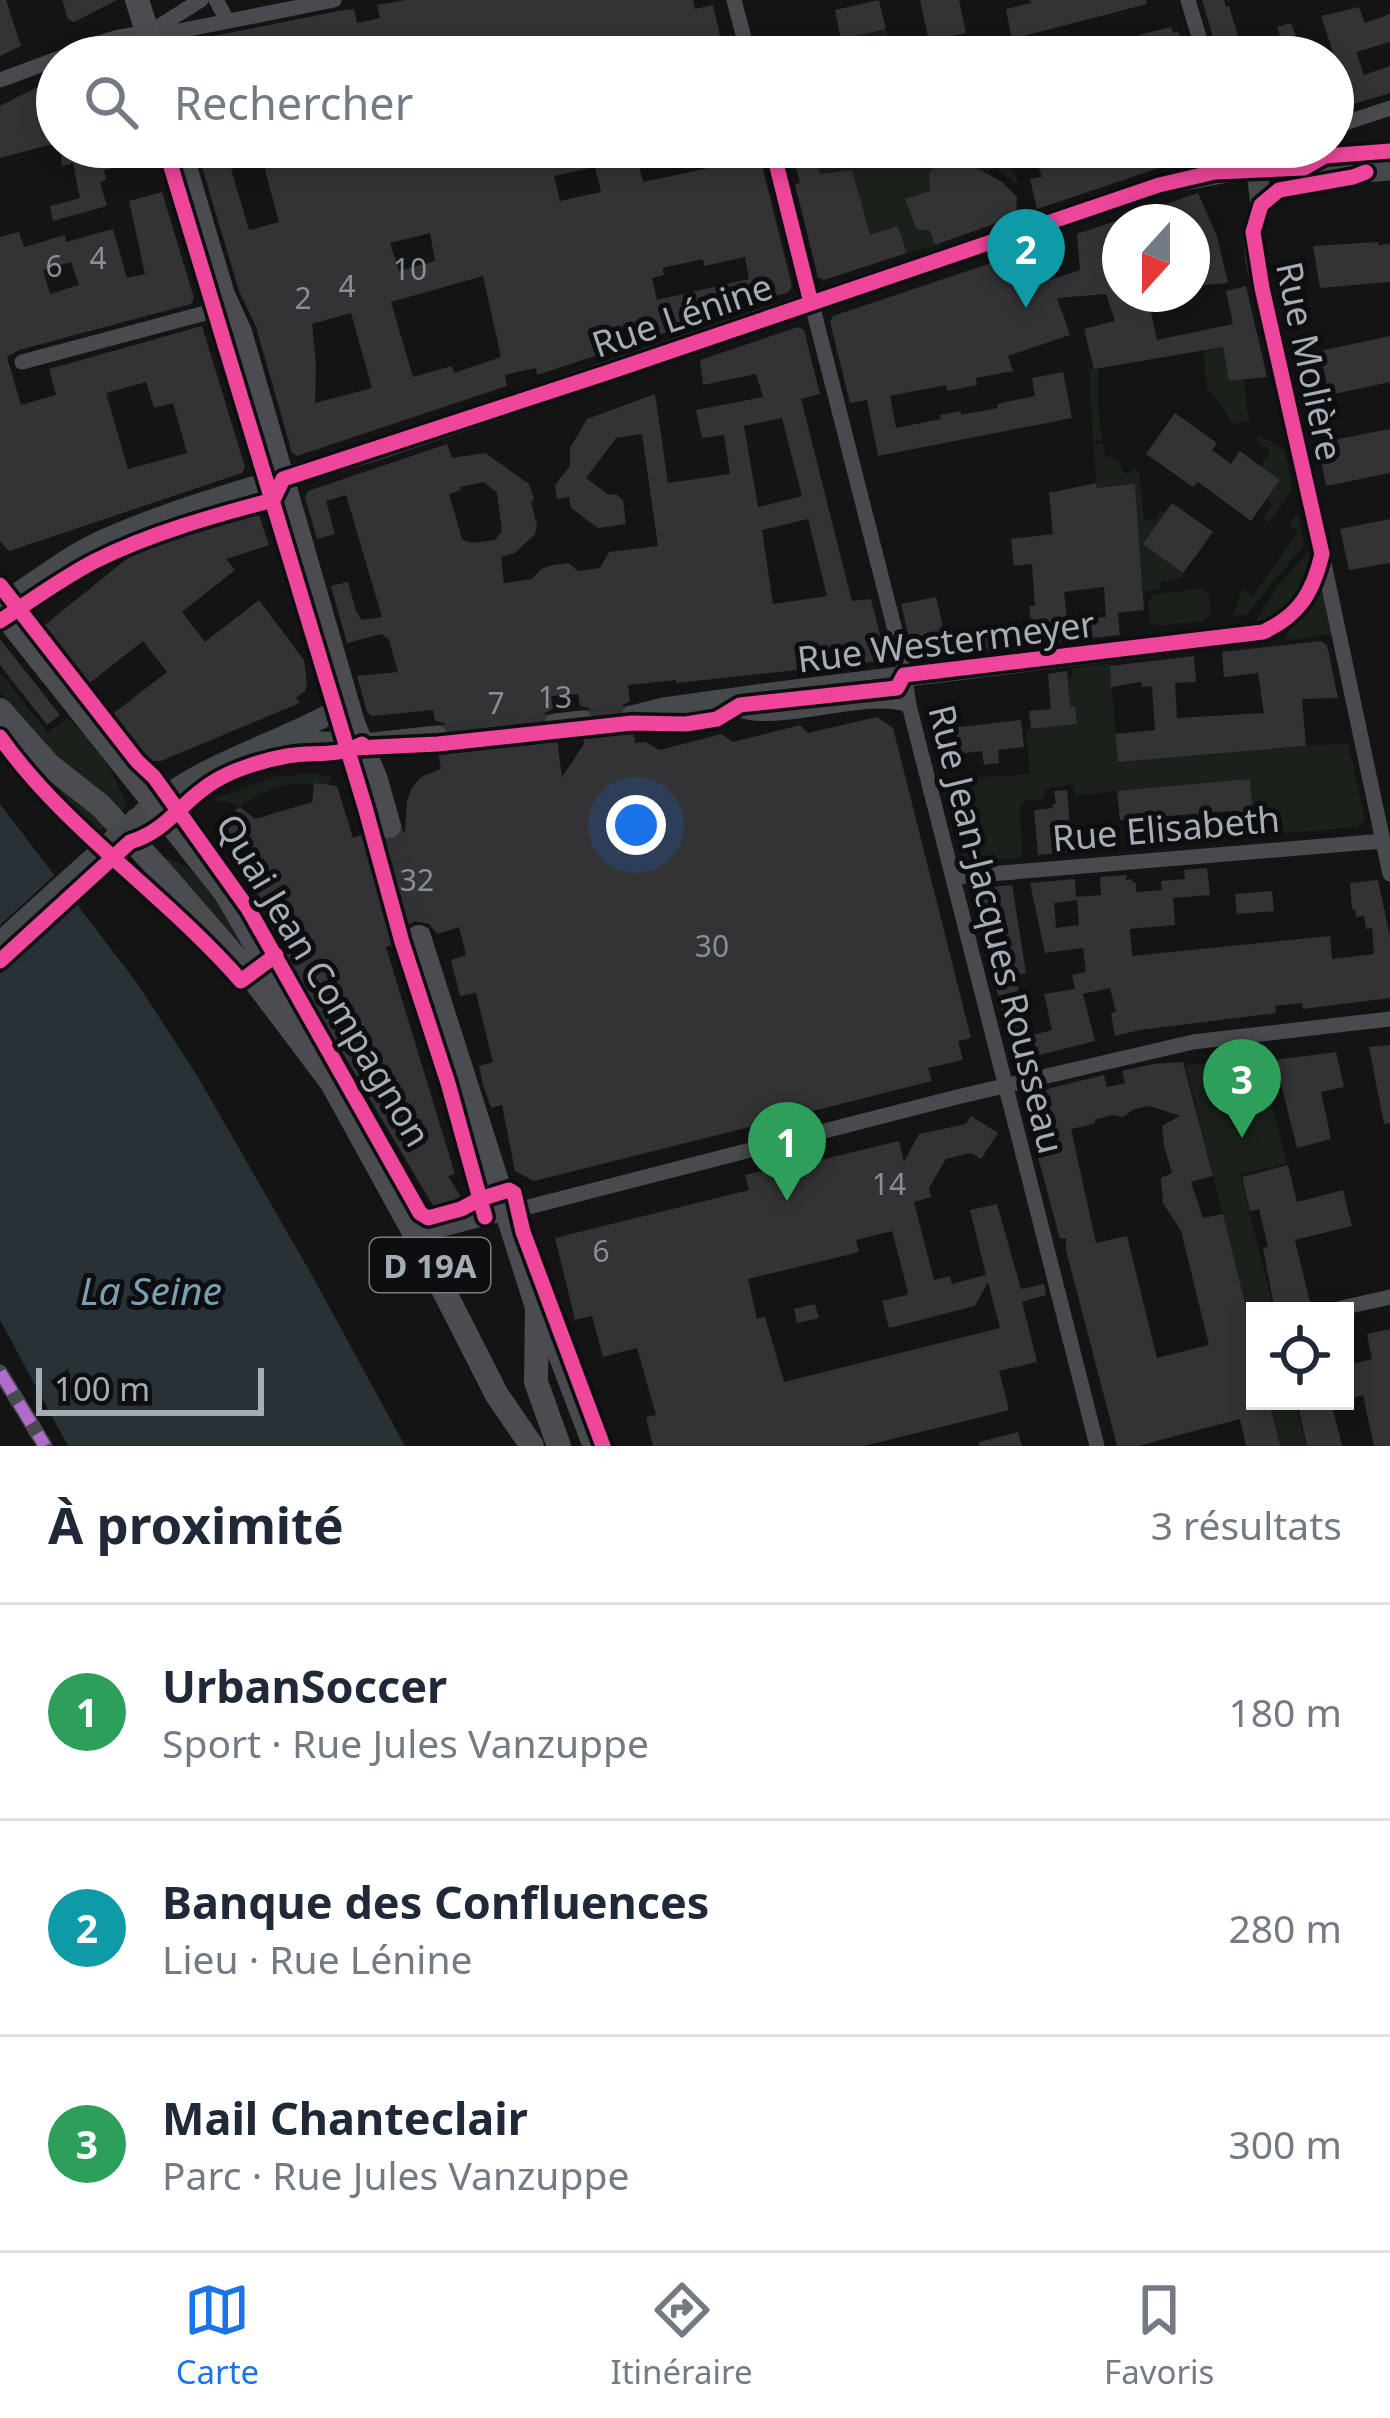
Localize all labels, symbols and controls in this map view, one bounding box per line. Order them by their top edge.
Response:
search box [36,36,1354,168]
icon: search [78,69,144,135]
text: Rechercher [174,72,413,133]
north arrow [1102,204,1210,312]
pin: 2 [987,209,1065,308]
house number: 4 [89,237,107,278]
house number: 6 [45,245,63,286]
house number: 10 [393,248,427,289]
street label: Rue Molière [1265,257,1355,465]
street label: Rue Lénine [585,261,779,369]
house number: 4 [338,265,356,306]
house number: 2 [294,277,312,318]
street label: Rue Westermeyer [794,598,1098,684]
house number: 13 [538,676,572,717]
house number: 7 [487,682,505,723]
street label: Rue Jean-Jacques Rousseau [917,700,1077,1158]
street label: Rue Elisabeth [1050,794,1282,862]
your location [606,795,666,855]
street label: Quai Jean Compagnon [205,804,443,1156]
house number: 32 [400,859,434,900]
house number: 30 [695,925,729,966]
pin: 3 [1203,1039,1281,1138]
pin: 1 [748,1102,826,1201]
house number: 14 [872,1163,906,1204]
house number: 6 [592,1230,610,1271]
road number: D 19A [370,1238,490,1292]
water label: La Seine [80,1263,222,1316]
map controls [1246,1302,1354,1410]
button: locate [1246,1302,1354,1410]
scale bar [36,1362,264,1415]
text: 100 m [54,1366,150,1411]
text: À proximité [48,1489,344,1559]
text: 3 résultats [1151,1498,1342,1551]
text: UrbanSoccer [162,1655,447,1716]
text: 1 [76,1685,98,1738]
text: 180 m [1228,1685,1342,1738]
text: Sport · Rue Jules Vanzuppe [162,1716,649,1769]
text: Banque des Confluences [162,1871,709,1932]
text: 2 [76,1901,98,1954]
text: 280 m [1228,1901,1342,1954]
text: Lieu · Rue Lénine [162,1932,473,1985]
text: Mail Chanteclair [162,2087,528,2148]
text: 3 [76,2117,98,2170]
text: 300 m [1228,2117,1342,2170]
text: Parc · Rue Jules Vanzuppe [162,2148,629,2201]
tab: Carte [176,2277,259,2394]
tab: Itinéraire [611,2277,753,2394]
tab: Favoris [1104,2277,1214,2394]

